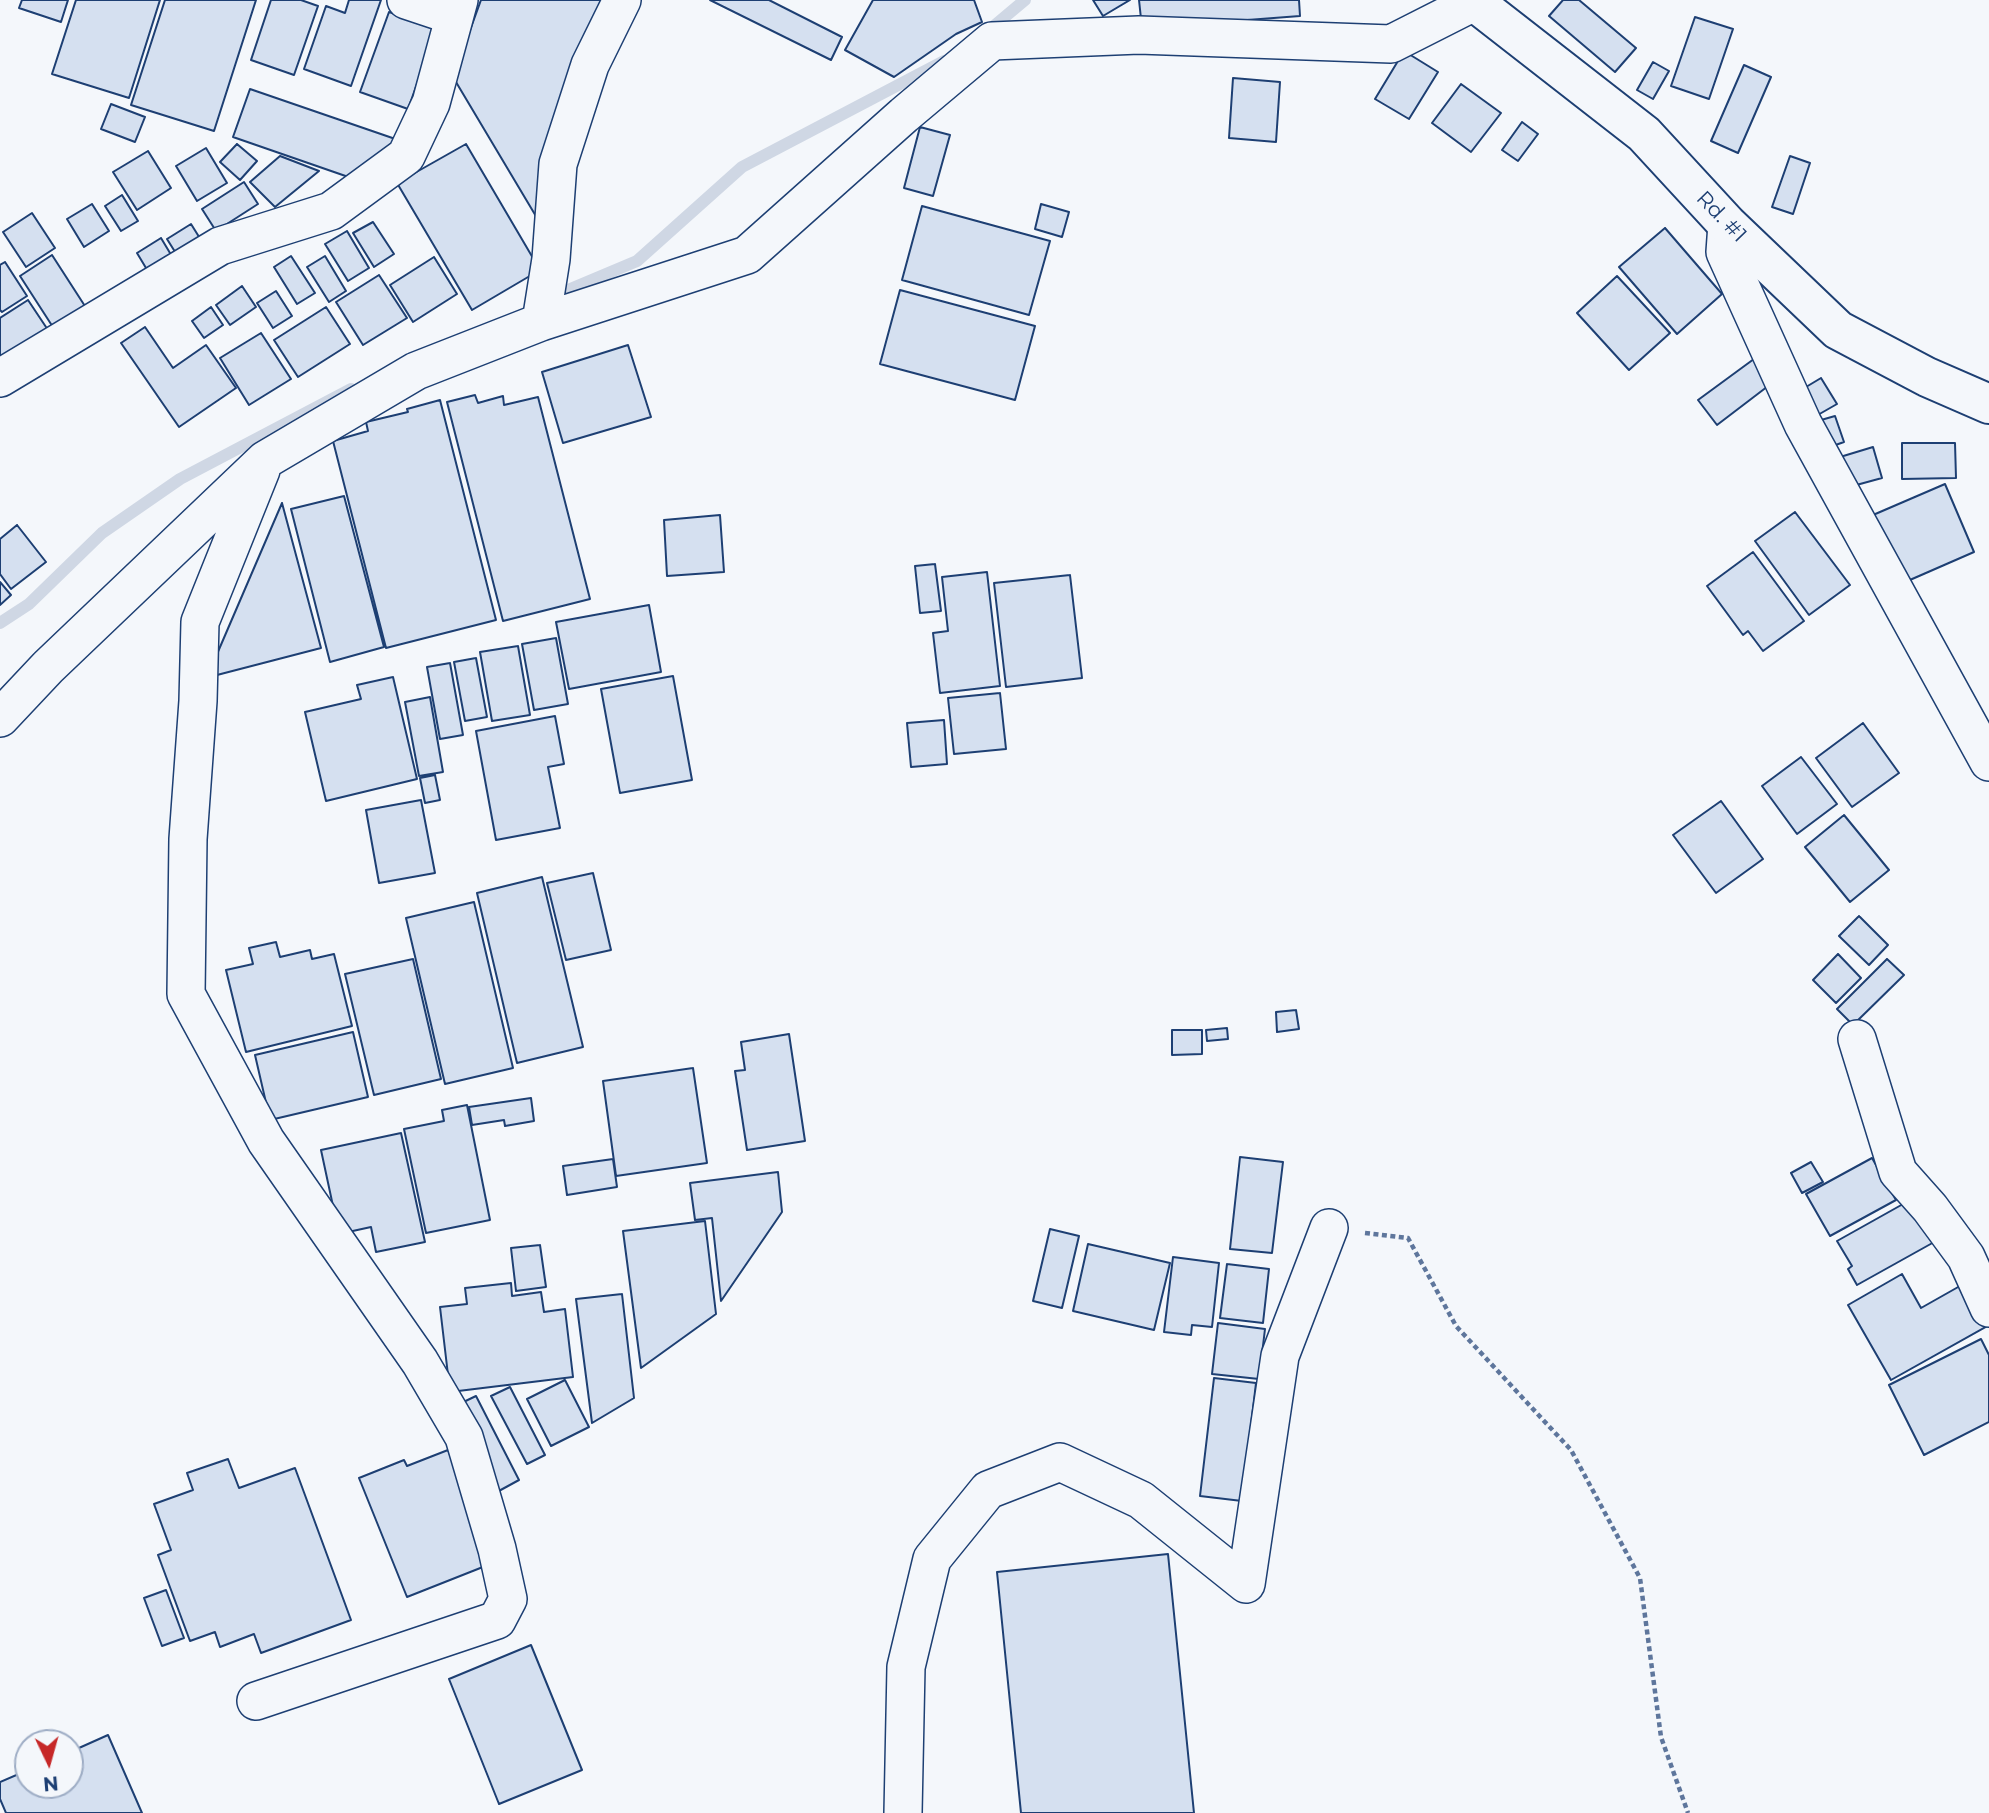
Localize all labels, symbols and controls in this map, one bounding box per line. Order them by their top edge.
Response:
street label: Rd. #1 [1691,186,1751,248]
north arrow [14,1729,84,1799]
text: N [42,1771,59,1796]

